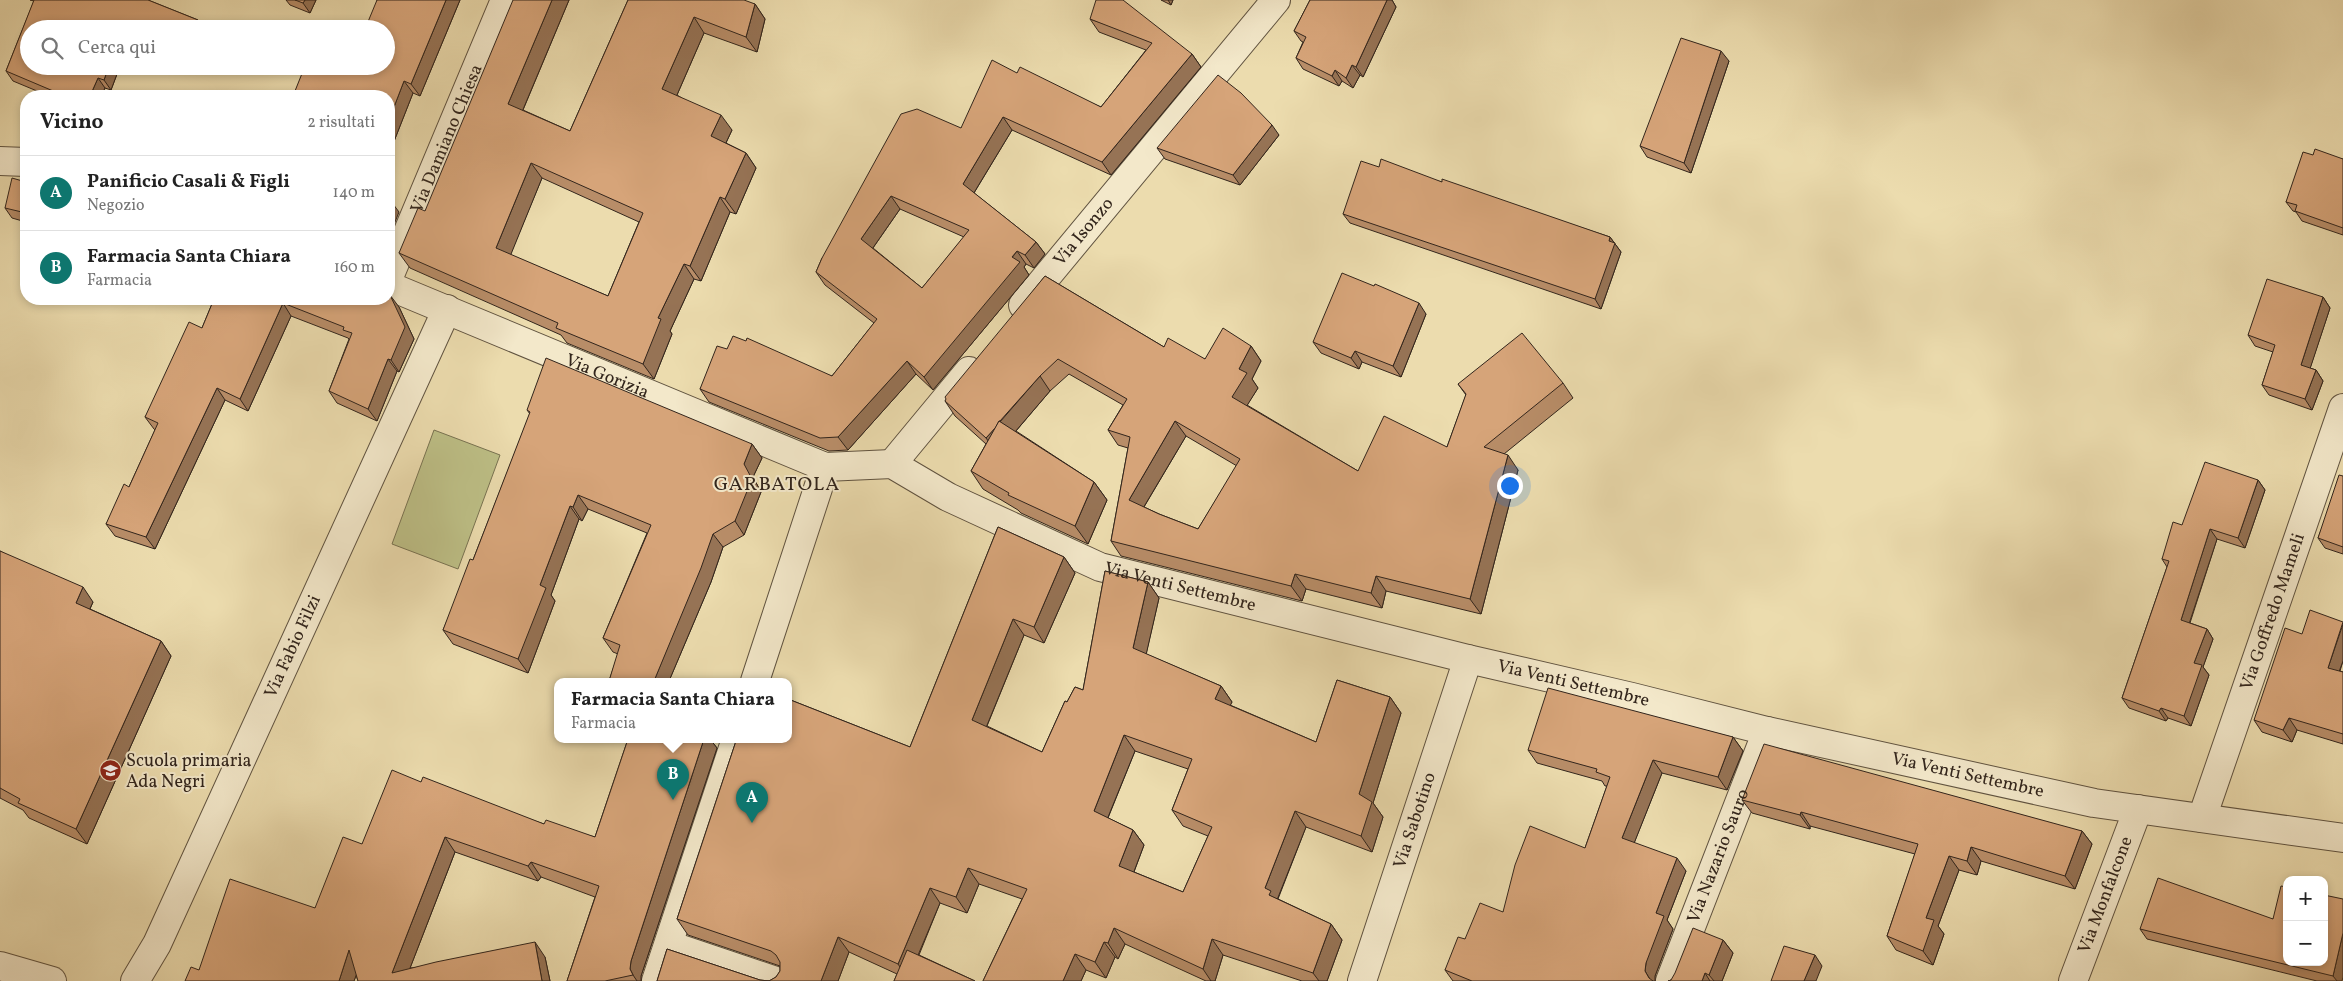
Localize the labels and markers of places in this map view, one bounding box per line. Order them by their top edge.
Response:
place label: Scuola primaria Ada Negri [126,749,252,795]
school or university icon: Scuola primaria Ada Negri [98,759,122,783]
pin: B [657,759,689,800]
pin: A [736,782,768,823]

